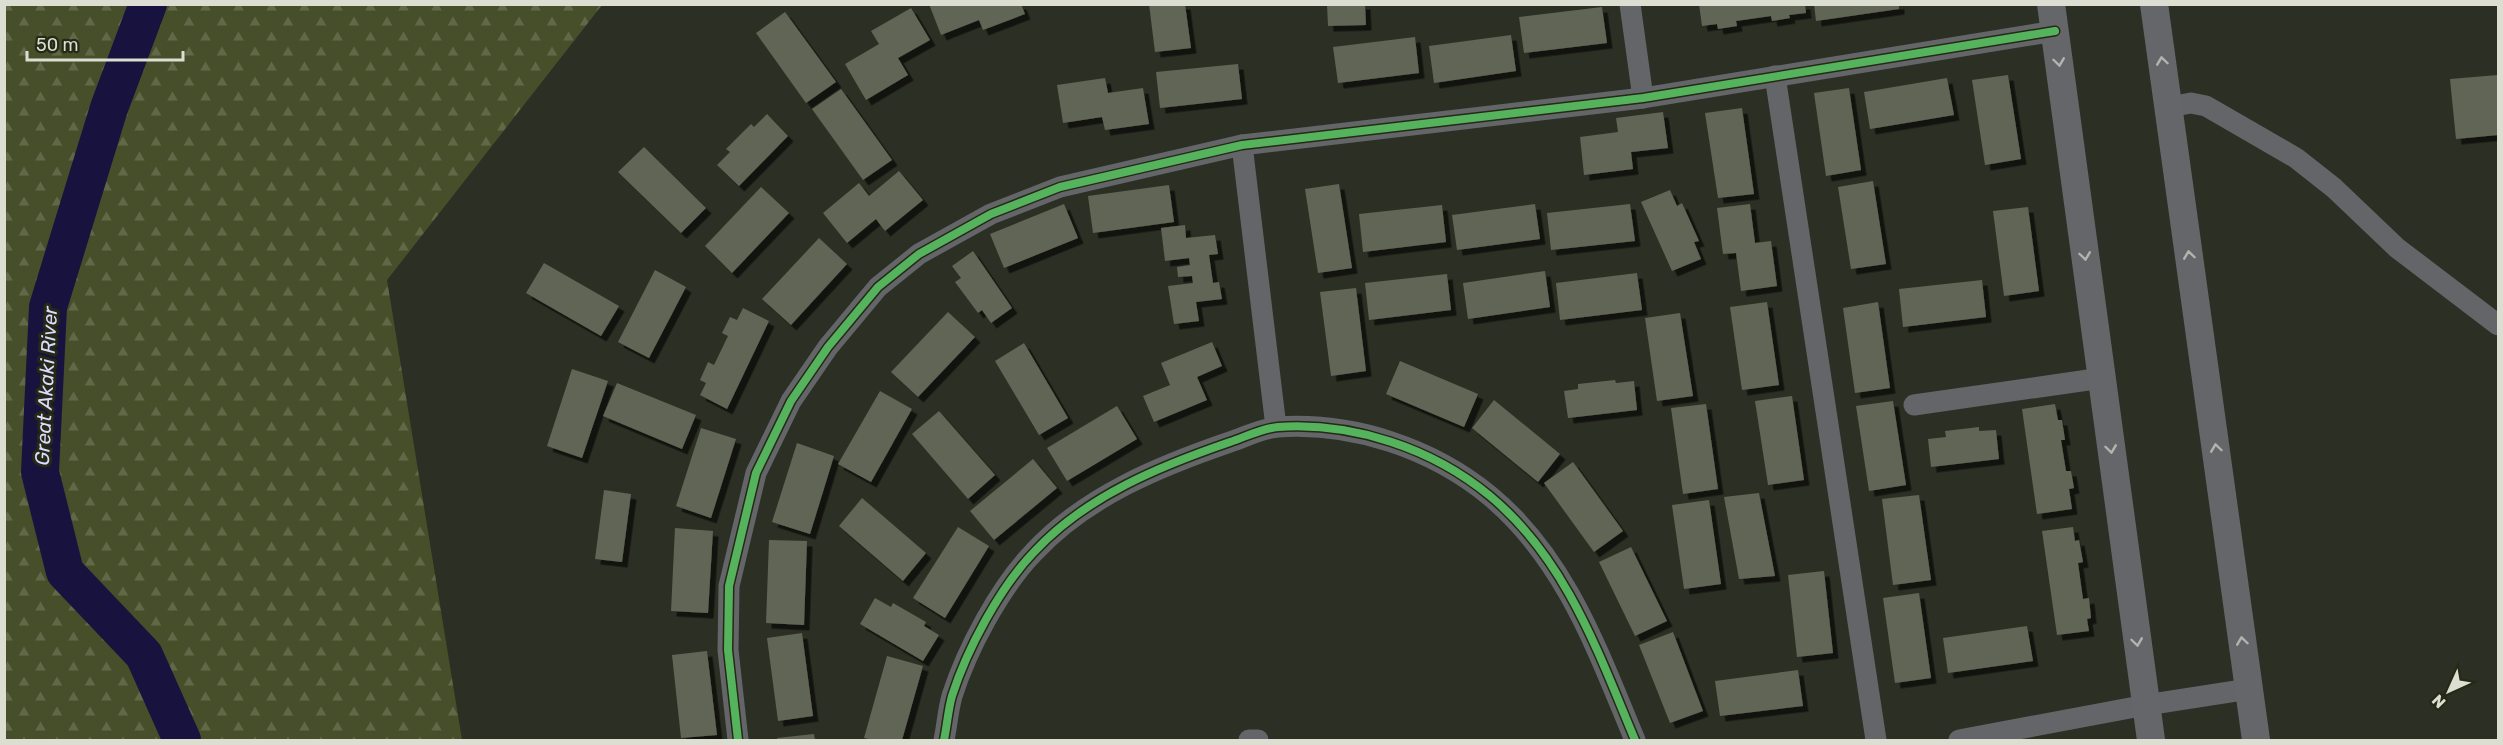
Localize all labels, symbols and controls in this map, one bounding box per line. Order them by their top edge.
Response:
scale bar [27,24,183,62]
text: 50 m [36,34,79,56]
one-way arrow [2157,57,2169,66]
one-way arrow [2053,58,2065,67]
one-way arrow [2184,250,2196,259]
one-way arrow [2079,251,2091,260]
water label: Great Akaki River [30,304,62,466]
one-way arrow [2210,443,2222,452]
one-way arrow [2105,444,2117,454]
one-way arrow [2237,636,2249,646]
one-way arrow [2131,638,2143,647]
north arrow [2419,661,2479,721]
text: N [2428,690,2450,712]

